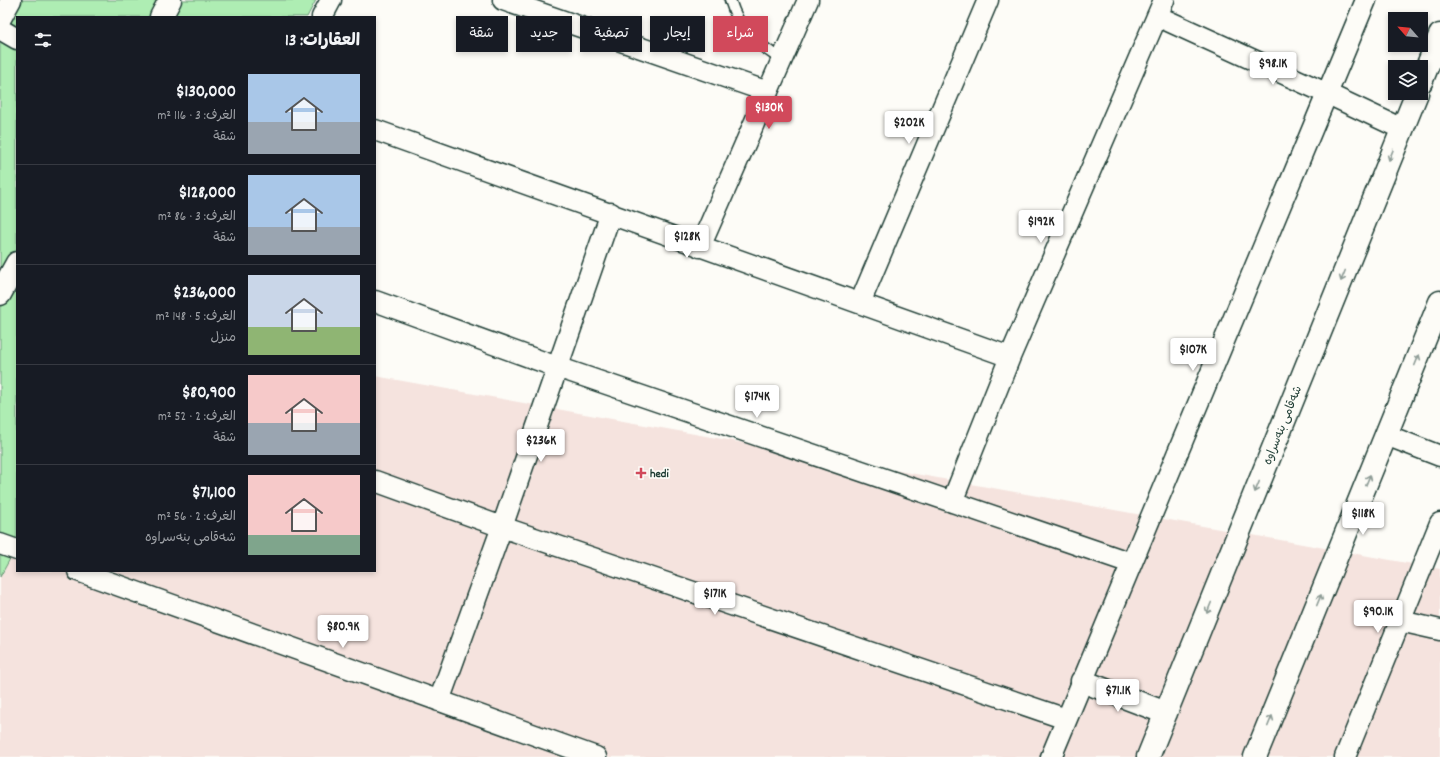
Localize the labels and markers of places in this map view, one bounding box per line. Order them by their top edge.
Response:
pin: $98.1K [1240,52,1306,86]
pin: $130K [741,96,797,130]
pin: $202K [881,111,937,145]
pin: $192K [1013,210,1069,244]
pin: $128K [659,225,715,259]
pin: $107K [1165,338,1221,372]
pin: $174K [729,385,785,419]
pin: $236K [513,429,569,463]
place label: hedi [650,466,669,483]
marker: hedi [635,467,647,479]
pin: $118K [1335,502,1391,536]
pin: $171K [687,582,743,616]
pin: $90.1K [1345,600,1411,634]
pin: $80.9K [310,615,376,649]
pin: $71.1K [1085,679,1151,713]

